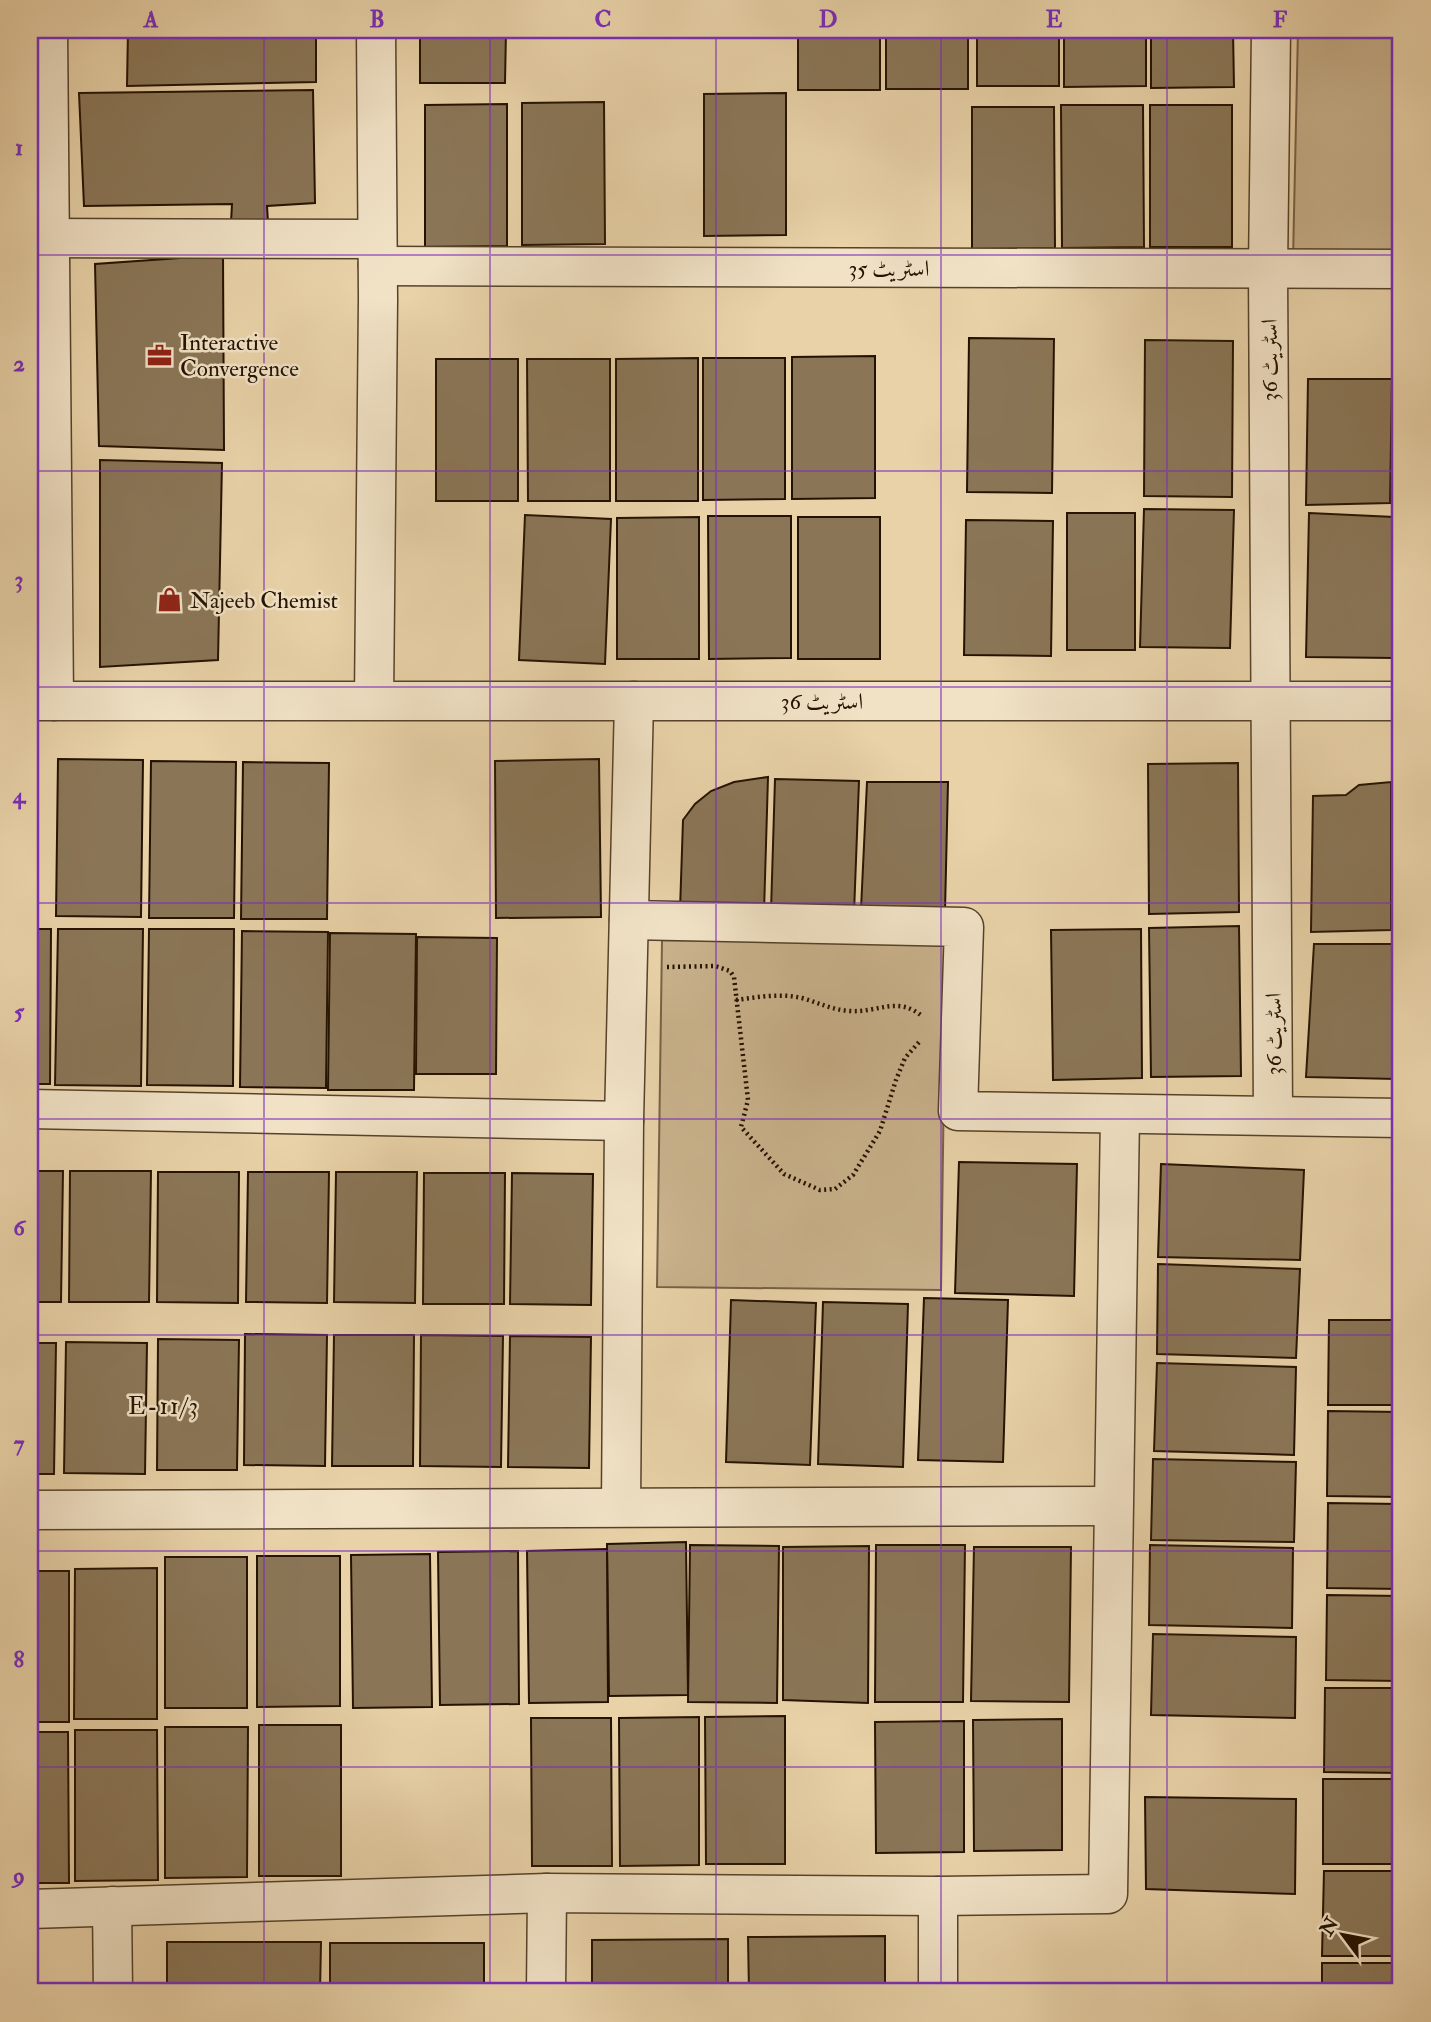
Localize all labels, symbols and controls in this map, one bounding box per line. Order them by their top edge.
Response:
text: A [143,5,159,34]
text: B [369,5,385,34]
text: C [595,5,611,34]
text: D [819,5,837,34]
text: E [1046,5,1063,34]
text: F [1273,5,1288,34]
text: 1 [15,133,23,162]
street label: اسٹریٹ 35 [849,254,929,283]
street label: اسٹریٹ 36 [1255,319,1284,401]
place label: Interactive Convergence [180,328,299,383]
office icon: Interactive Convergence [146,341,174,369]
text: 2 [13,349,25,378]
text: 3 [15,565,23,594]
shop icon: Najeeb Chemist [156,586,184,614]
place label: Najeeb Chemist [190,586,338,615]
street label: اسٹریٹ 36 [781,687,863,716]
text: 4 [12,781,27,810]
street label: اسٹریٹ 36 [1259,993,1288,1075]
text: 5 [14,997,25,1026]
text: 6 [13,1213,27,1242]
district label: E-11/3 [128,1391,200,1422]
text: 7 [14,1429,25,1458]
text: 8 [14,1645,25,1674]
text: 9 [11,1861,25,1890]
north arrow [1308,1899,1378,1969]
text: N [1314,1912,1345,1941]

